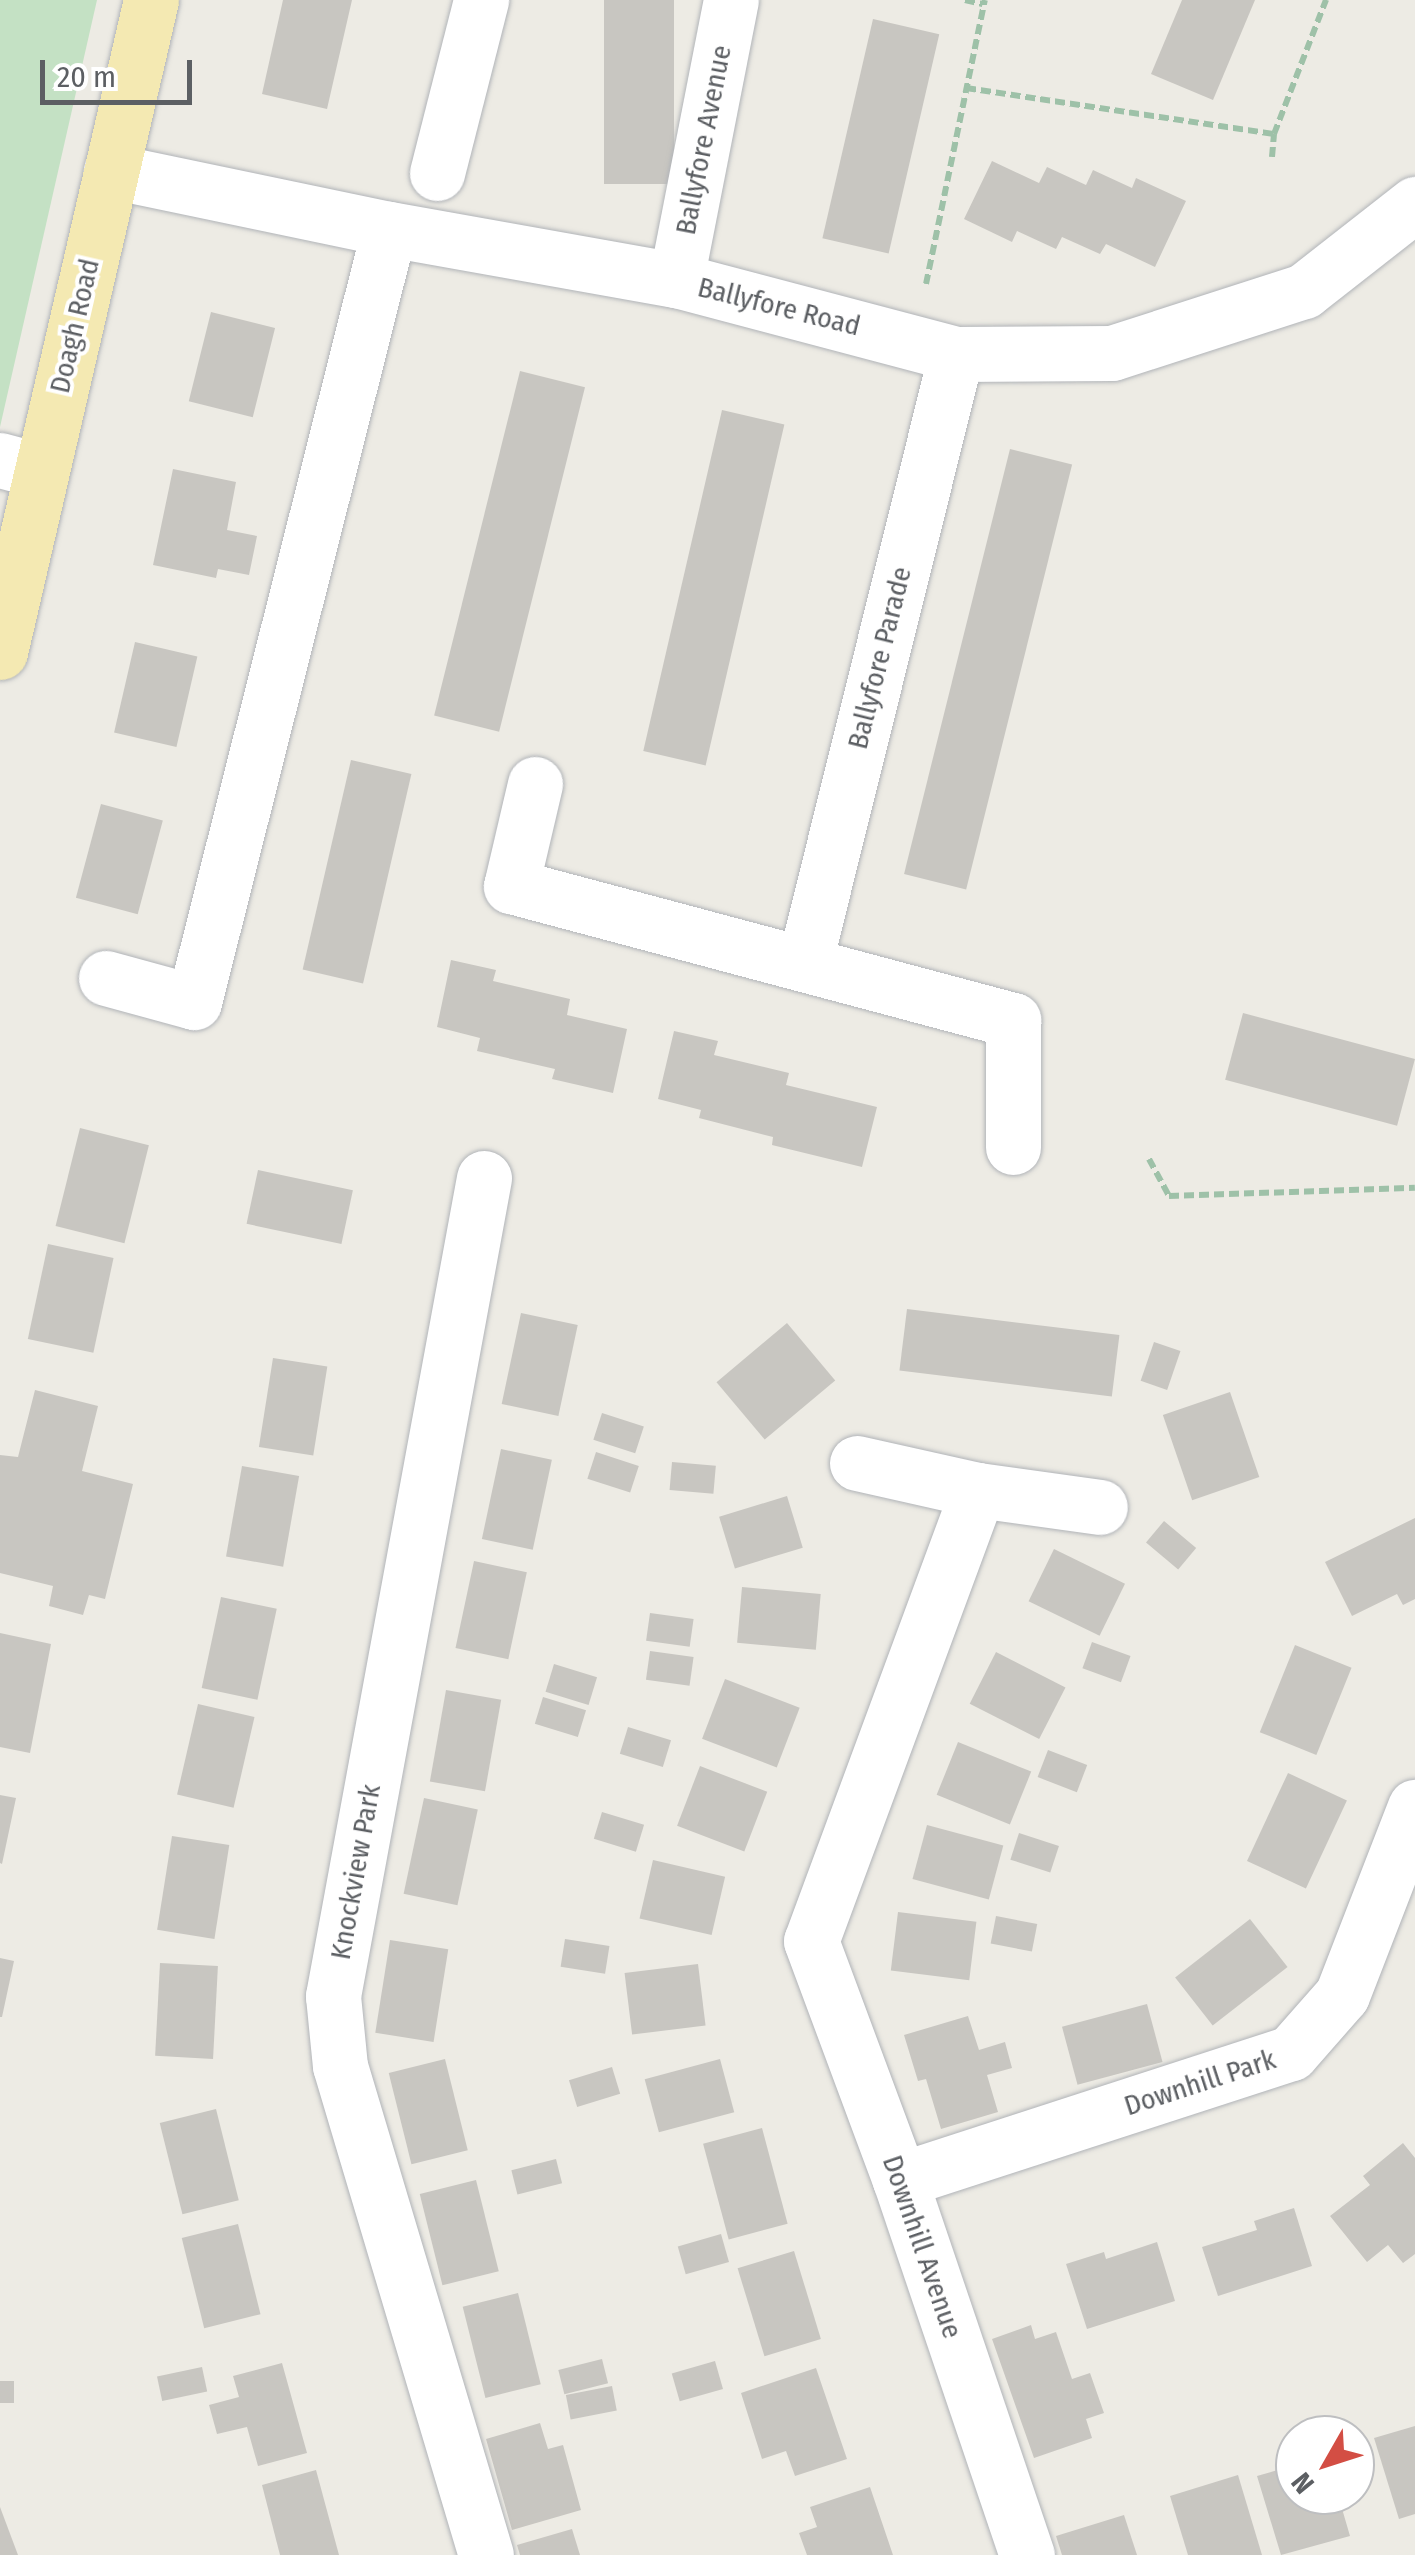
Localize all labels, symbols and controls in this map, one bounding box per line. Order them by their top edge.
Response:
scale bar [45,40,198,102]
street label: Ballyfore Avenue [669,42,739,238]
text: 20 m [57,59,116,95]
street label: Doagh Road [43,256,107,396]
street label: Ballyfore Road [694,271,864,343]
street label: Ballyfore Parade [841,563,919,753]
street label: Knockview Park [324,1782,388,1962]
street label: Downhill Park [1120,2043,1280,2123]
street label: Downhill Avenue [875,2151,969,2343]
north arrow [1275,2415,1375,2515]
text: N [1285,2466,1321,2500]

